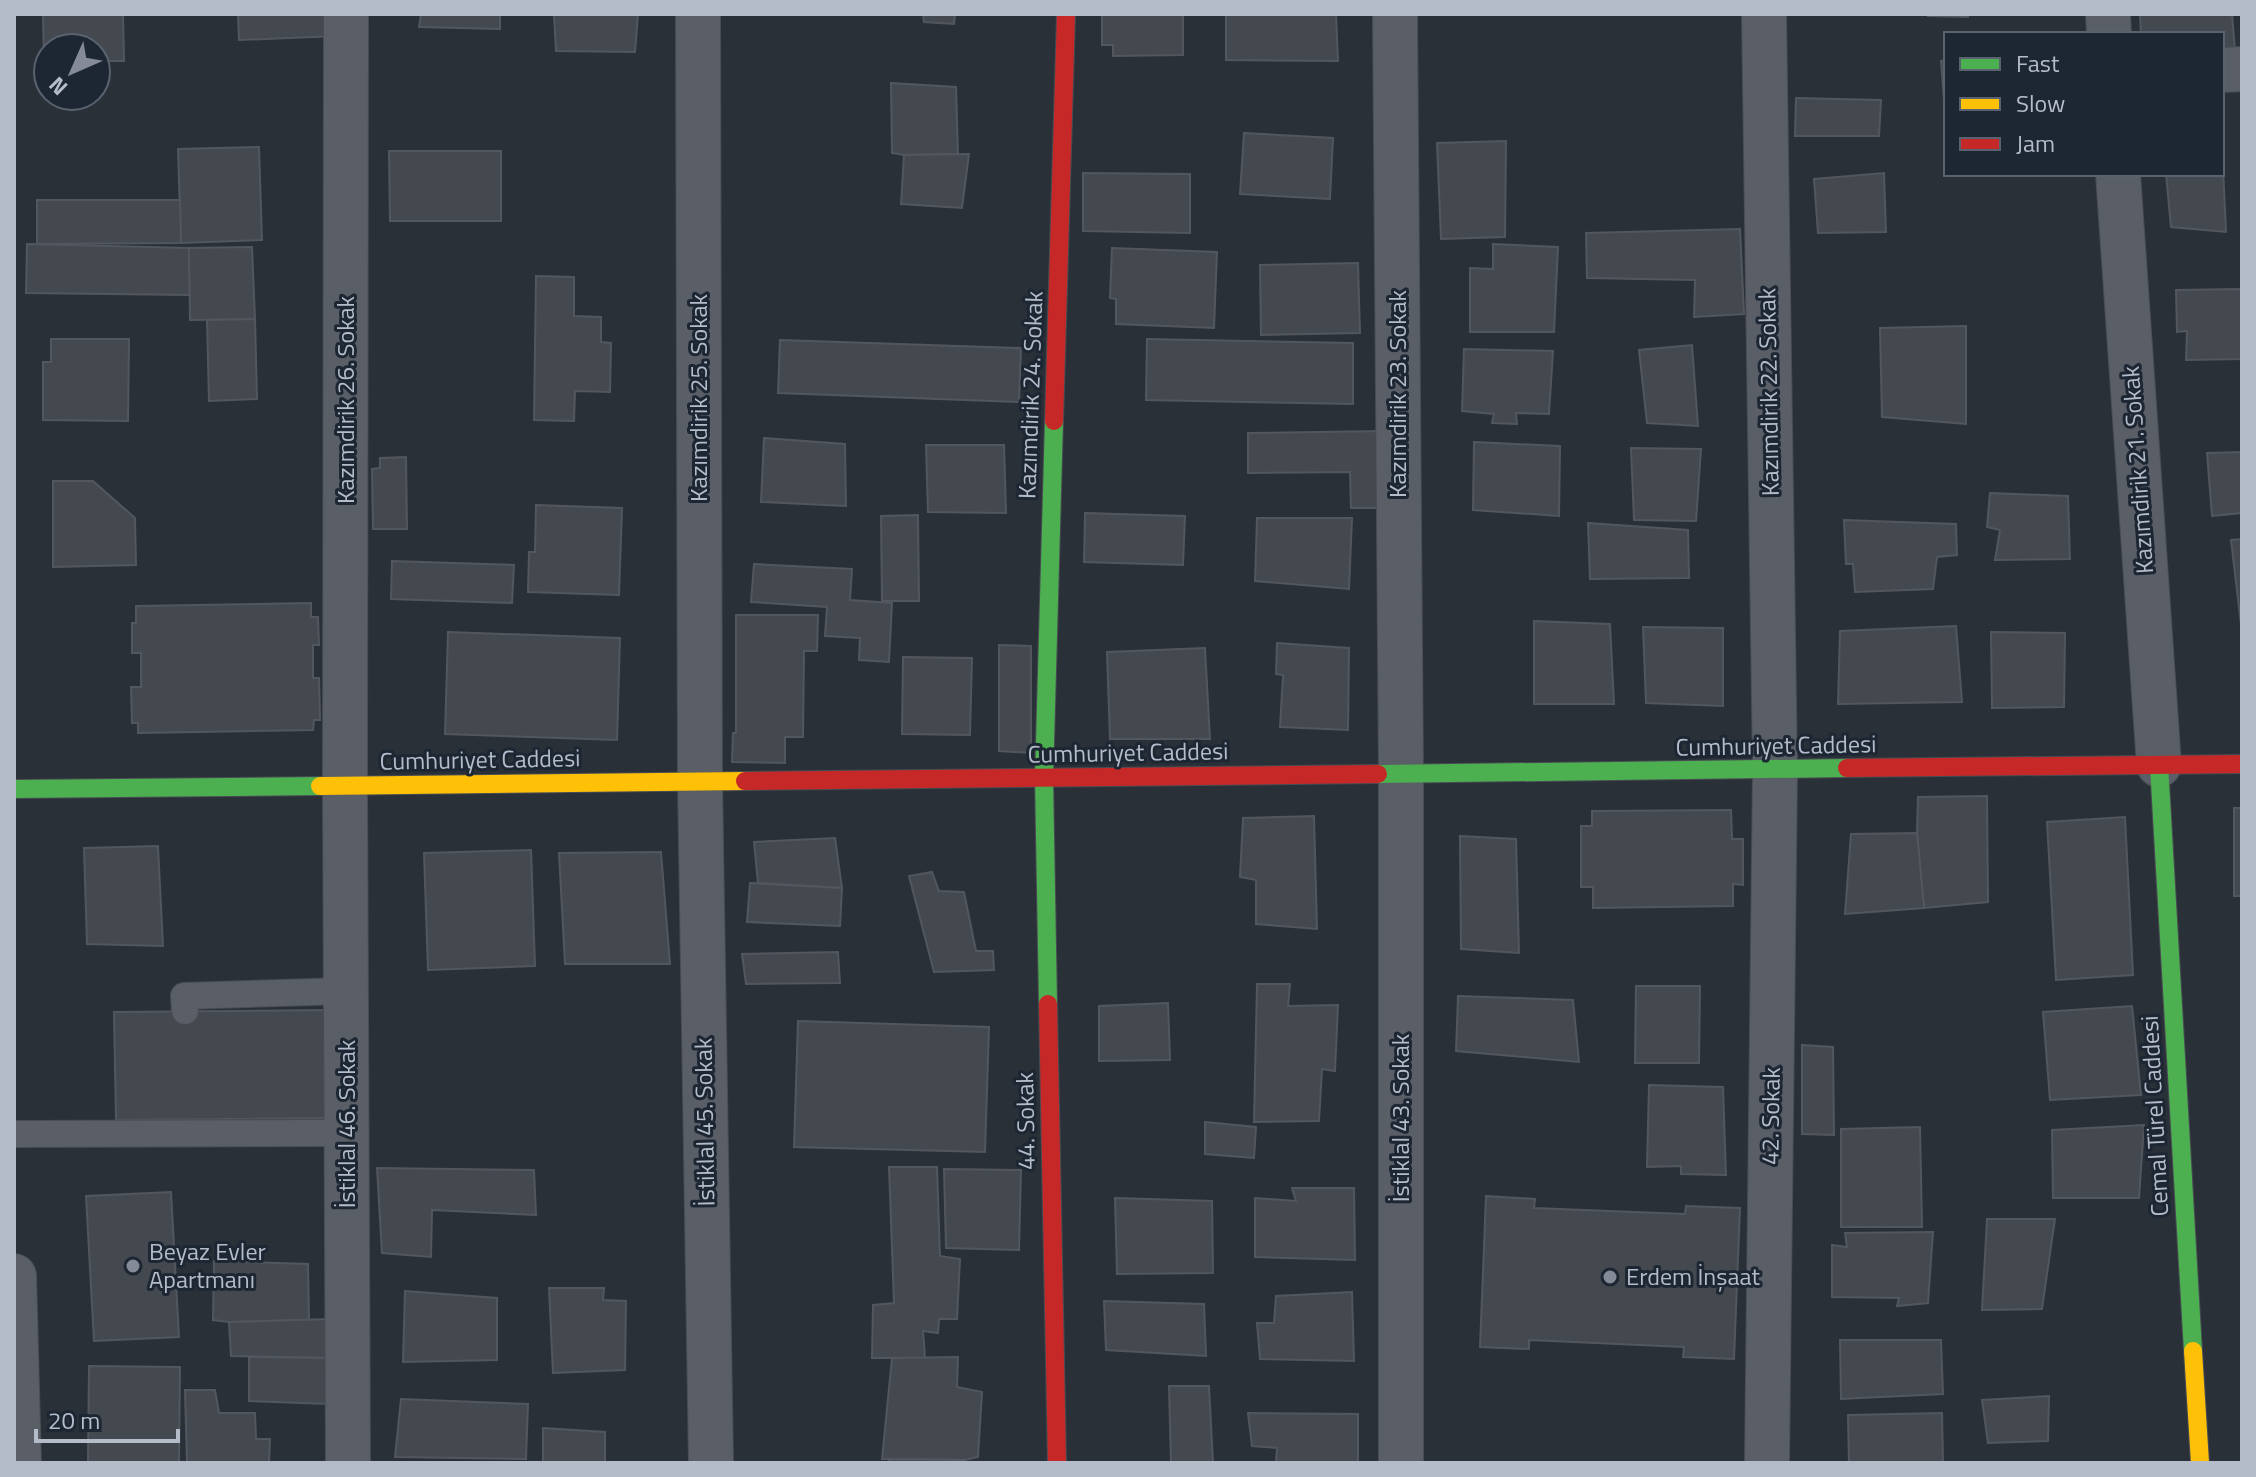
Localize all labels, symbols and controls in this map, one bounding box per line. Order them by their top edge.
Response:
north arrow [32,32,112,112]
legend [1944,32,2224,176]
text: Fast [2016,45,2060,81]
text: N [40,69,75,104]
text: Slow [2016,85,2065,121]
text: Jam [2016,125,2055,161]
street label: Kazımdirik 22. Sokak [1748,287,1788,496]
street label: Kazımdirik 23. Sokak [1379,289,1415,498]
street label: Kazımdirik 24. Sokak [1008,290,1052,500]
street label: Kazımdirik 25. Sokak [680,293,716,502]
street label: Kazımdirik 26. Sokak [327,295,363,504]
street label: Kazımdirik 21. Sokak [2112,364,2162,575]
street label: Cumhuriyet Caddesi [1675,725,1877,765]
street label: Cumhuriyet Caddesi [1027,732,1229,772]
street label: Cumhuriyet Caddesi [379,739,581,779]
street label: Cemal Türel Caddesi [2131,1015,2177,1217]
street label: İstiklal 43. Sokak [1382,1033,1418,1202]
street label: İstiklal 45. Sokak [685,1037,723,1207]
street label: İstiklal 46. Sokak [328,1039,364,1208]
street label: 42. Sokak [1751,1066,1789,1165]
street label: 44. Sokak [1006,1071,1044,1170]
place label: Beyaz Evler Apartmanı [149,1233,266,1297]
marker: Beyaz Evler Apartmanı [124,1257,142,1275]
place label: Erdem İnşaat [1626,1258,1760,1294]
marker: Erdem İnşaat [1601,1268,1619,1286]
scale bar [36,1393,178,1443]
text: 20 m [48,1402,100,1438]

